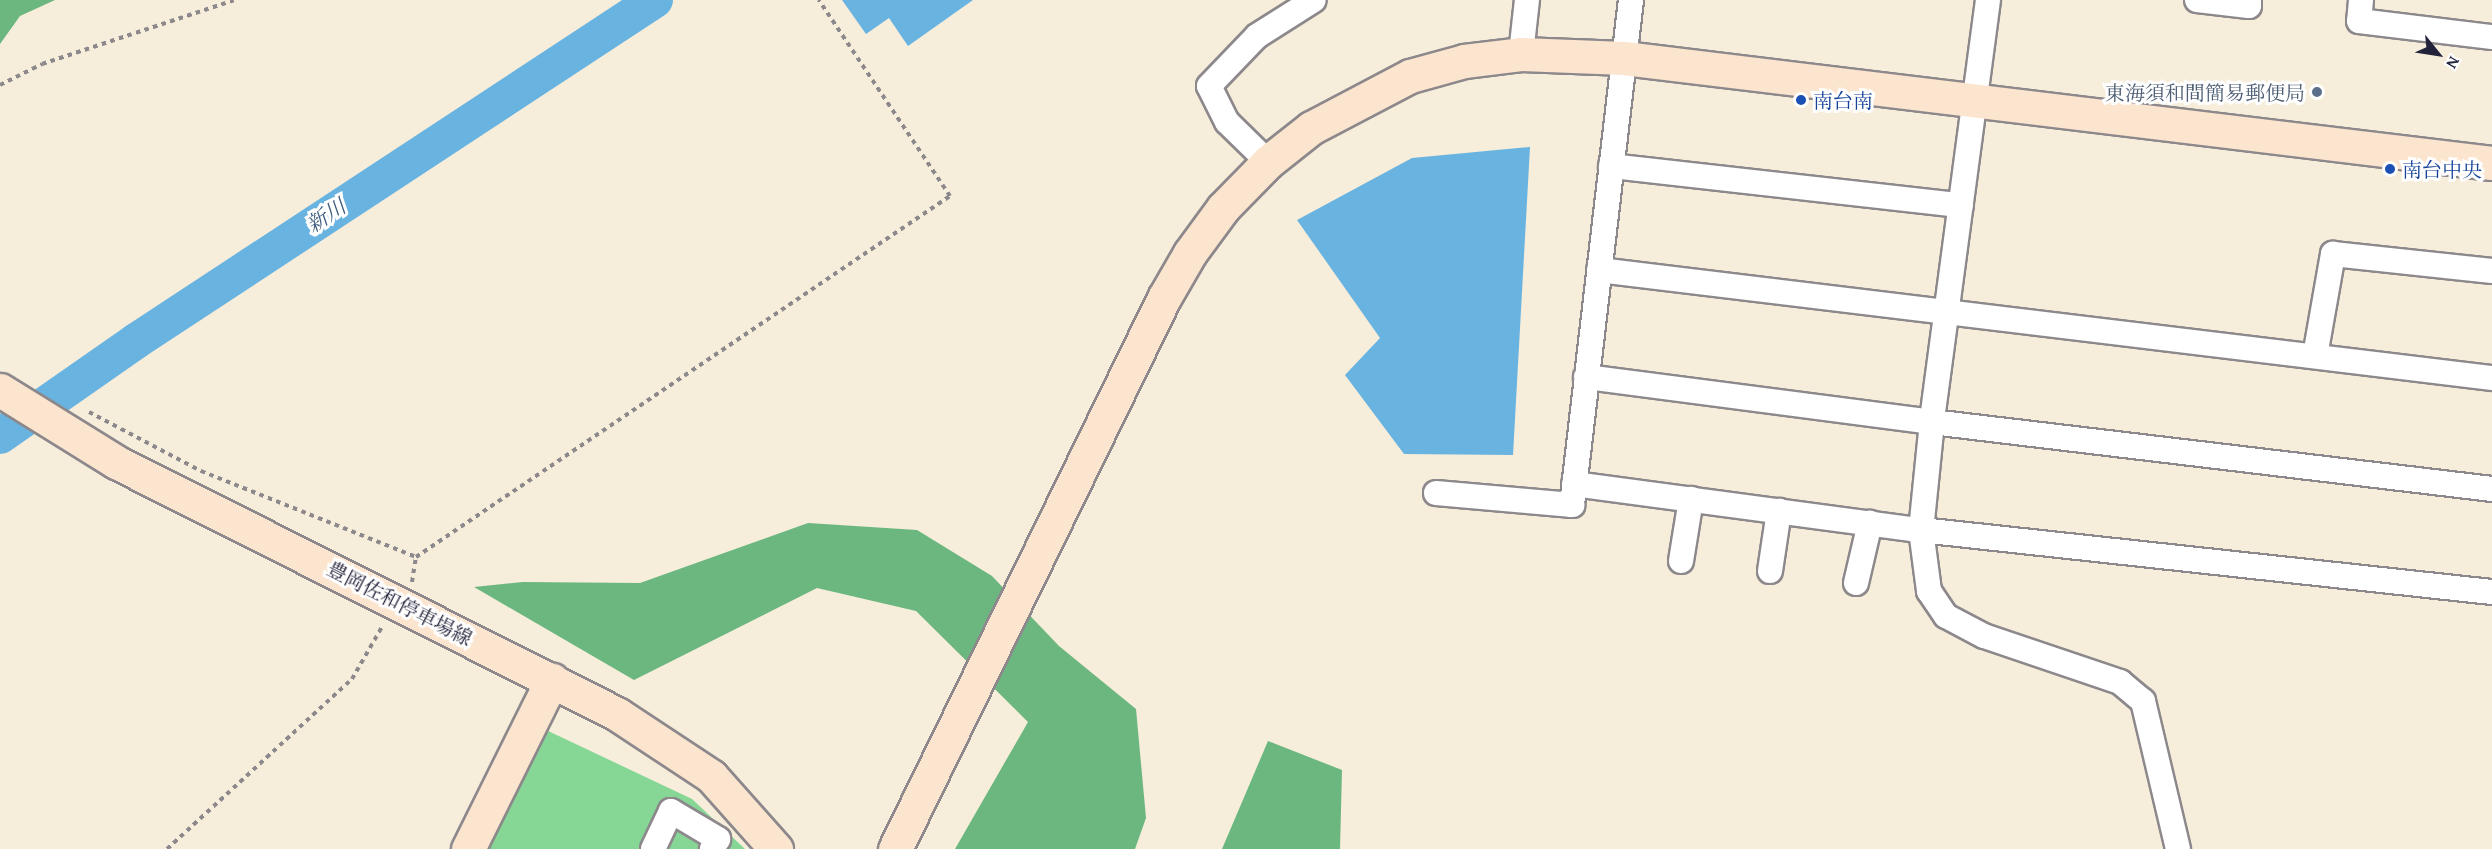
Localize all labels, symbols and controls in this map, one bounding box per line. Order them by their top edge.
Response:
north arrow [2408,24,2468,84]
text: N [2441,52,2467,74]
place label: 東海須和間簡易郵便局 [2105,80,2305,104]
marker: 東海須和間簡易郵便局 [2310,85,2324,99]
place label: 南台南 [1813,88,1873,112]
marker: 南台南 [1794,93,1808,107]
place label: 南台中央 [2402,157,2482,181]
marker: 南台中央 [2383,162,2397,176]
water label: 新川 [302,194,350,238]
street label: 豊岡佐和停車場線 [323,556,477,650]

